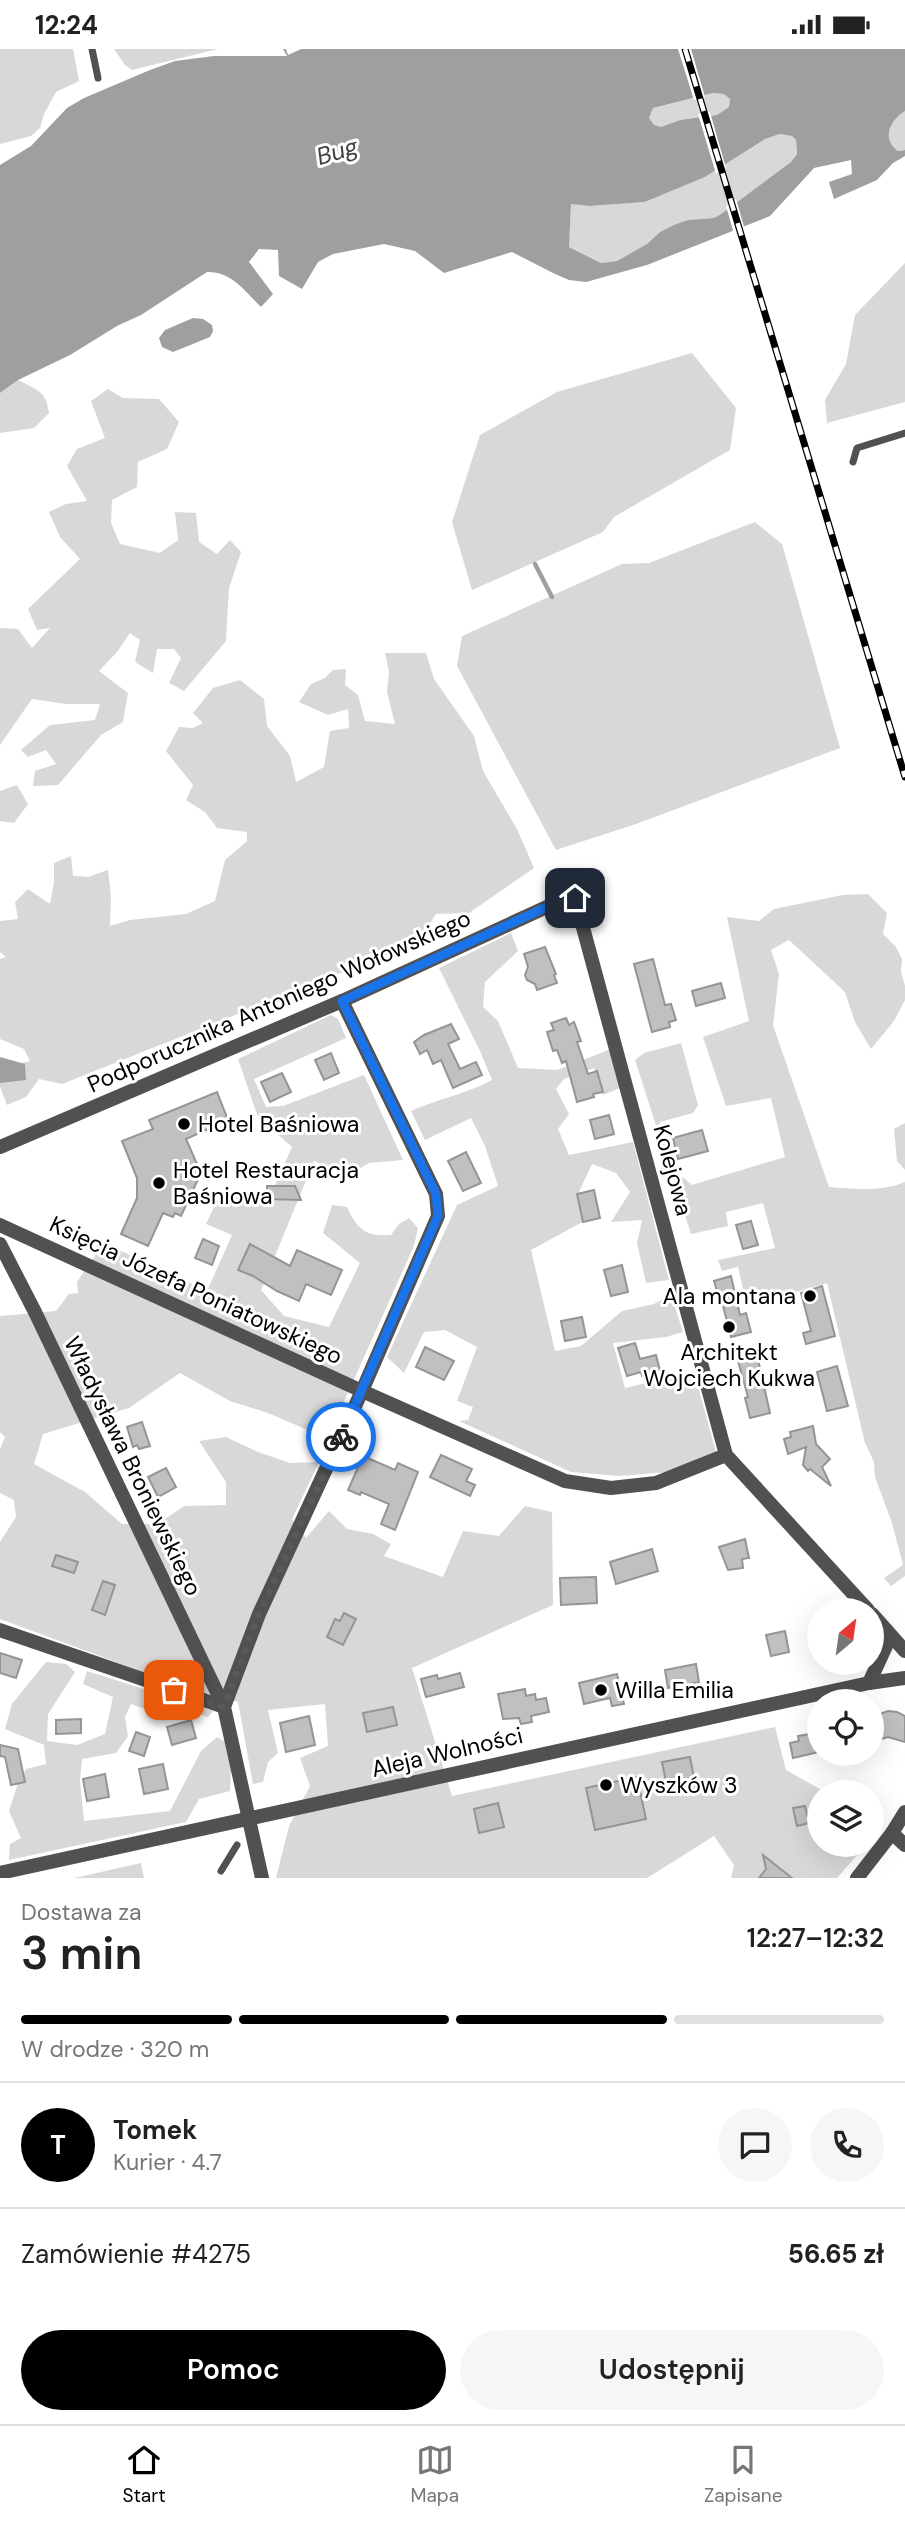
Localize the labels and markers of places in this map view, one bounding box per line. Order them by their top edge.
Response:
pin [545,868,605,928]
place label: Hotel Baśniowa [198,1109,359,1139]
marker: Hotel Baśniowa [176,1116,192,1132]
place label: Hotel Restauracja Baśniowa [173,1155,359,1211]
marker: Hotel Restauracja Baśniowa [151,1175,167,1191]
place label: Ala montana [662,1281,796,1311]
marker: Ala montana [802,1288,818,1304]
marker: Architekt Wojciech Kukwa [721,1319,737,1335]
place label: Architekt Wojciech Kukwa [643,1337,815,1393]
pin [144,1660,204,1720]
place label: Willa Emilia [615,1675,734,1705]
marker: Willa Emilia [593,1682,609,1698]
place label: Wyszków 3 [620,1770,738,1800]
marker: Wyszków 3 [598,1777,614,1793]

